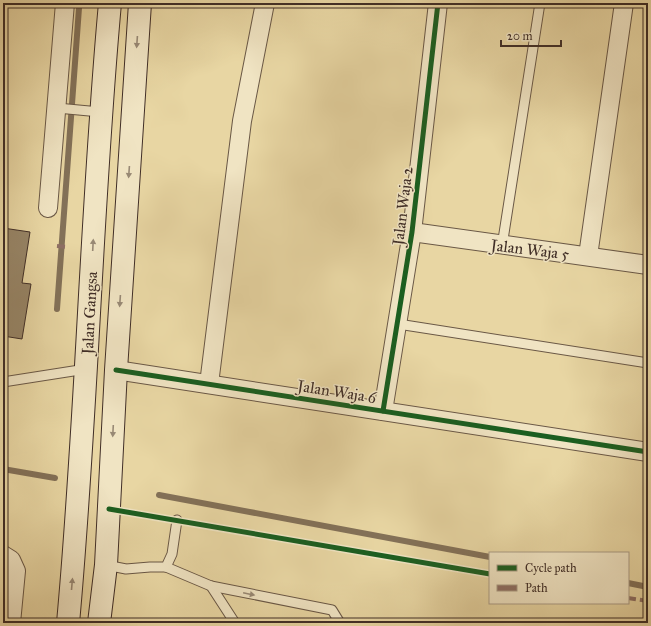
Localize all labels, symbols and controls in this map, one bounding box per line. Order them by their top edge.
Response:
scale bar [501,22,561,48]
text: 20 m [507,29,533,43]
one-way arrow [134,36,141,48]
street label: Jalan Waja 2 [388,165,418,249]
one-way arrow [125,166,132,178]
street label: Jalan Waja 5 [488,235,571,265]
one-way arrow [89,239,96,251]
street label: Jalan Gangsa [78,271,102,357]
one-way arrow [117,295,124,307]
street label: Jalan Waja 6 [294,376,378,408]
one-way arrow [110,425,117,437]
legend [489,552,629,604]
text: Cycle path [525,561,577,575]
one-way arrow [68,578,75,590]
text: Path [525,581,548,595]
one-way arrow [243,592,255,598]

